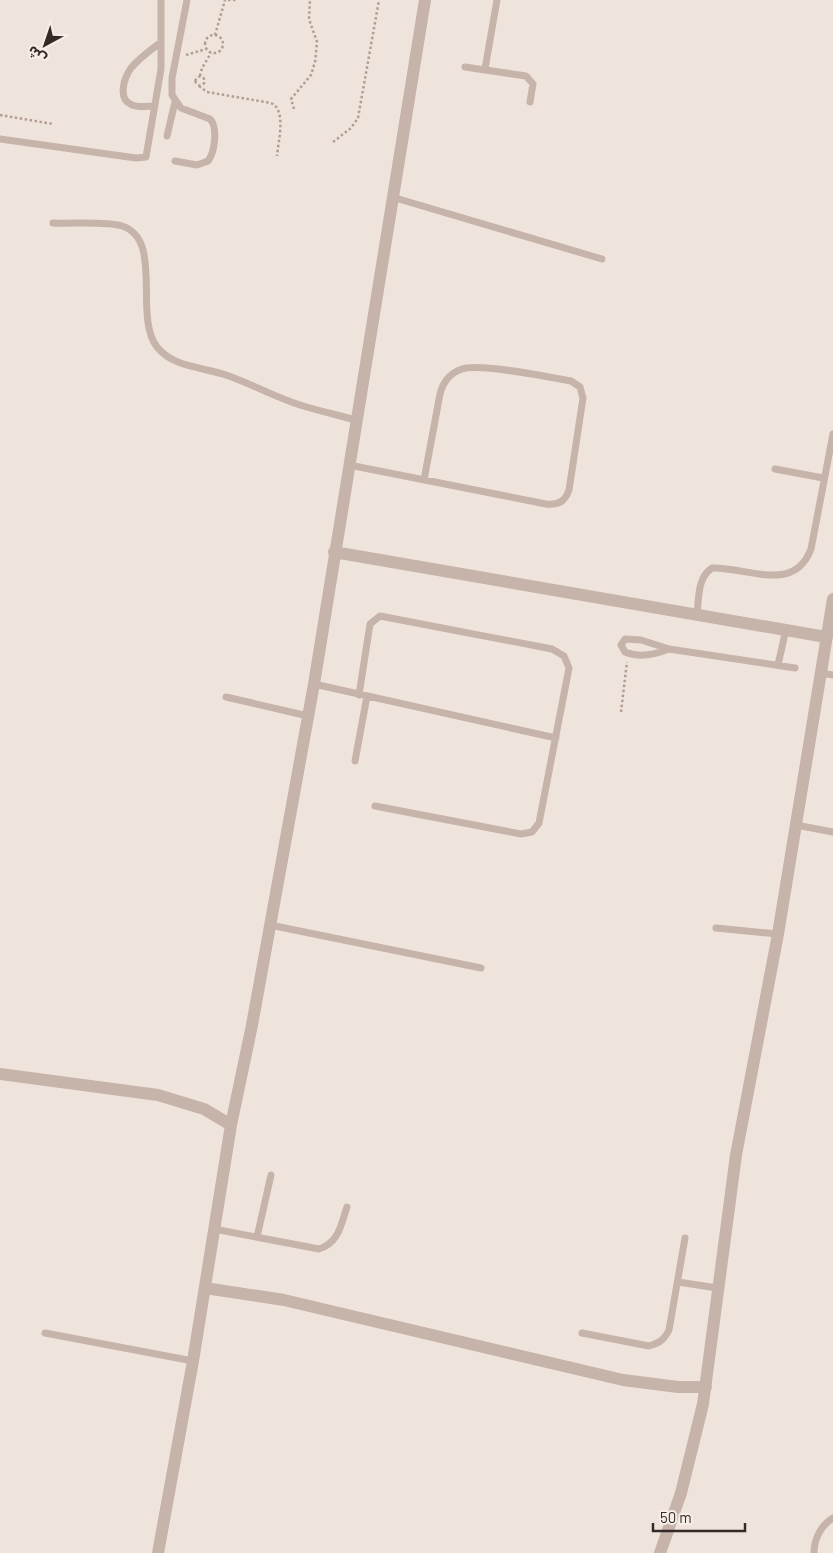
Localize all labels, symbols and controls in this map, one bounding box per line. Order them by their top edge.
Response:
north arrow [20,20,70,70]
text: ش [24,43,49,68]
scale bar [653,1500,746,1532]
text: 50 m [660,1508,692,1526]

